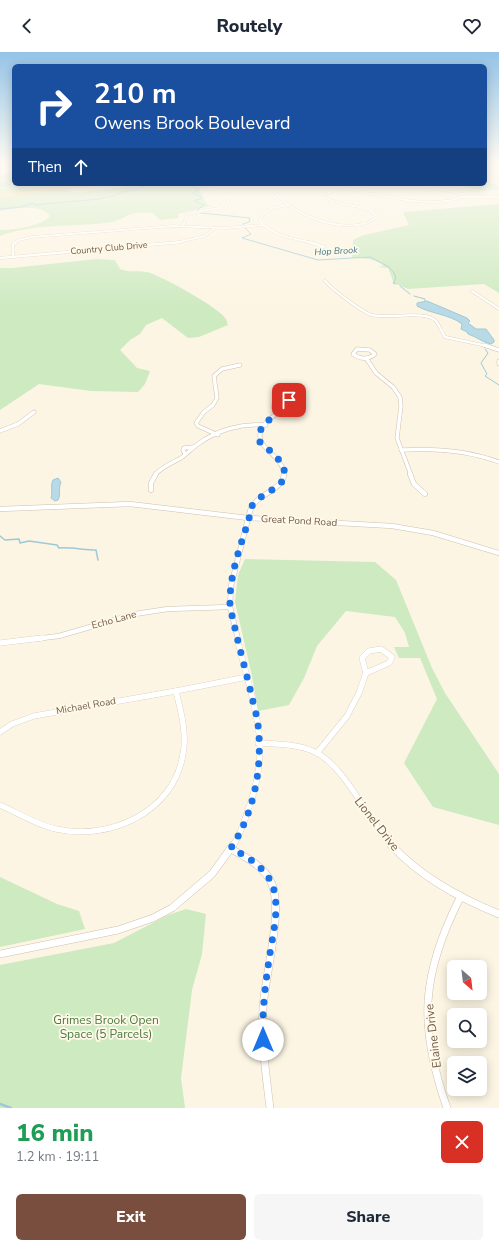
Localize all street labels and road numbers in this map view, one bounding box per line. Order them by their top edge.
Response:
street label: Country Club Drive [70,239,148,257]
street label: Great Pond Road [260,512,338,530]
street label: Echo Lane [90,607,138,633]
street label: Michael Road [55,694,117,718]
street label: Lionel Drive [351,794,403,854]
street label: Elaine Drive [421,1003,445,1069]

